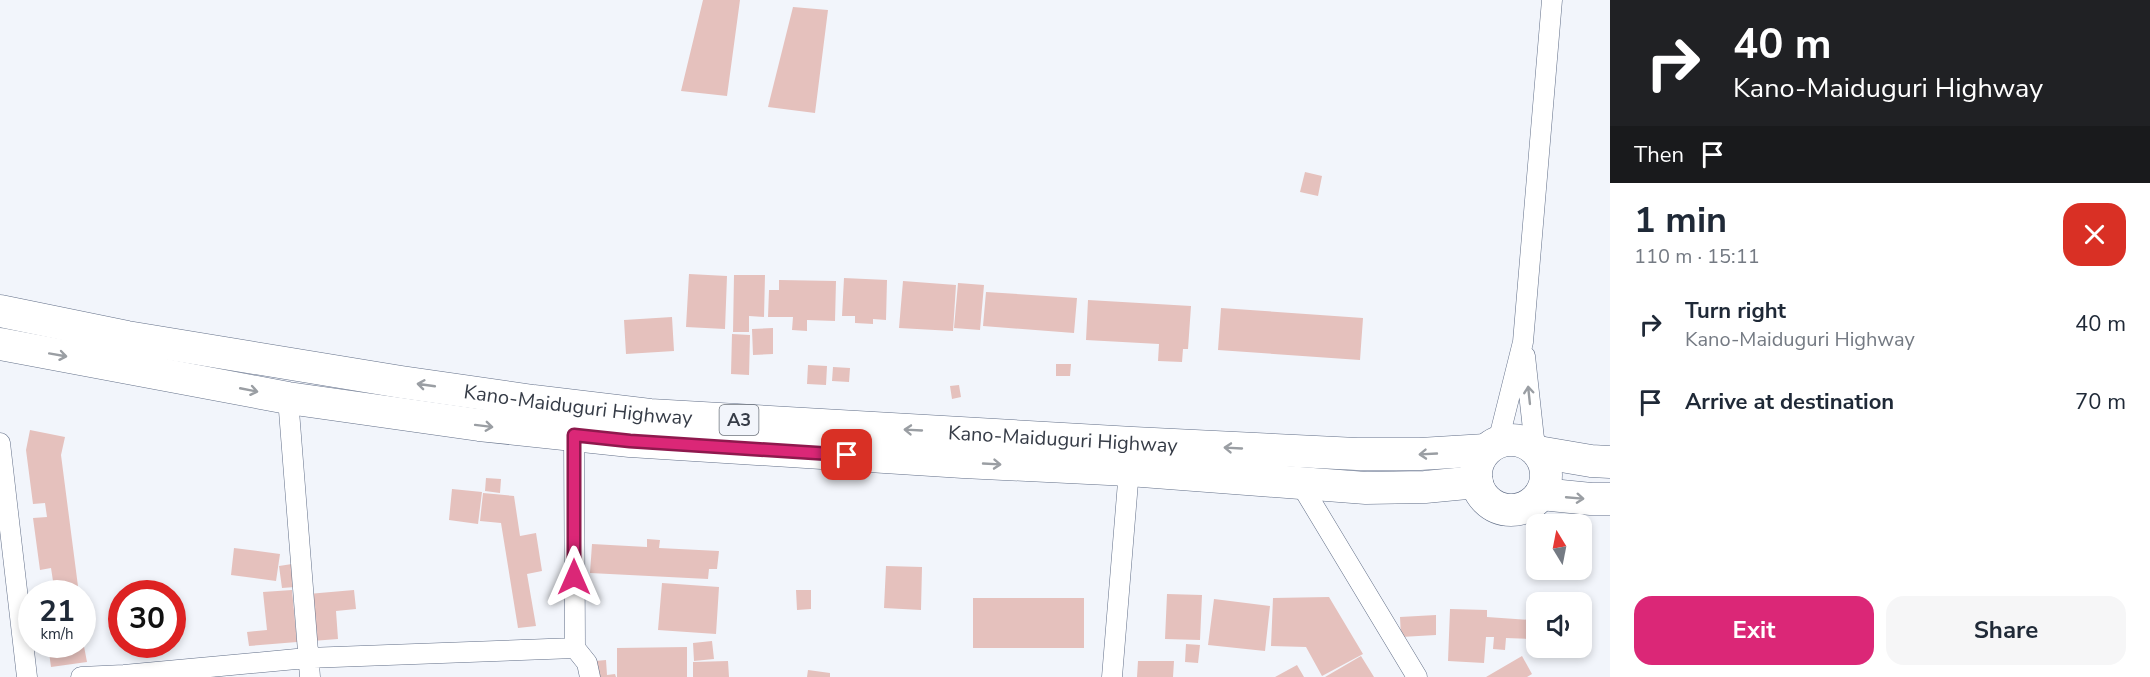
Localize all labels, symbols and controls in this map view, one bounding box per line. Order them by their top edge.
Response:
text: 40 m [1733,16,1832,73]
icon: right [1634,24,1712,102]
text: Kano-Maiduguri Highway [1733,70,2043,107]
icon: arrive [1696,138,1729,171]
text: Then [1634,140,1684,170]
text: 1 min [1634,196,1727,245]
button: close [2063,203,2126,266]
text: 110 m · 15:11 [1634,243,1760,270]
text: Turn right [1685,296,1786,326]
icon: right [1634,308,1667,341]
text: 40 m [2075,309,2126,339]
text: Kano-Maiduguri Highway [1685,326,1915,353]
one-way arrow [47,350,67,361]
street label: Kano-Maiduguri Highway [462,378,694,431]
one-way arrow [417,380,436,391]
one-way arrow [239,385,259,396]
one-way arrow [1523,385,1534,405]
icon: arrive [1634,386,1667,419]
text: Arrive at destination [1685,387,1894,417]
text: 70 m [2075,387,2126,417]
road number: A3 [720,405,758,435]
street label: Kano-Maiduguri Highway [947,419,1179,459]
one-way arrow [473,421,493,432]
one-way arrow [903,425,923,436]
pin [821,429,872,480]
icon: arrive [830,438,863,471]
one-way arrow [1224,443,1244,454]
one-way arrow [1419,449,1438,460]
one-way arrow [982,458,1002,469]
one-way arrow [1565,493,1585,504]
north arrow [1526,514,1592,580]
map controls [1526,514,1592,658]
position arrow [542,545,606,609]
speed limit sign: 30 [108,580,186,658]
text: 21 [39,591,75,632]
button: sound [1526,592,1592,658]
button: Exit [1634,596,1874,665]
button: Share [1886,596,2126,665]
text: km/h [40,624,74,644]

